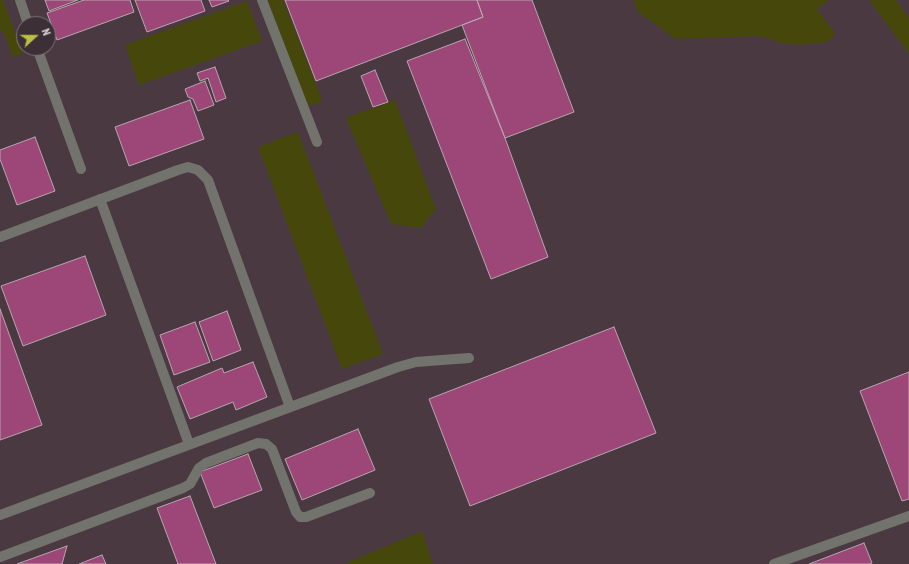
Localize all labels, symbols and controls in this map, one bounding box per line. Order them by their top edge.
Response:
north arrow [16,16,56,56]
text: N [39,27,54,37]

